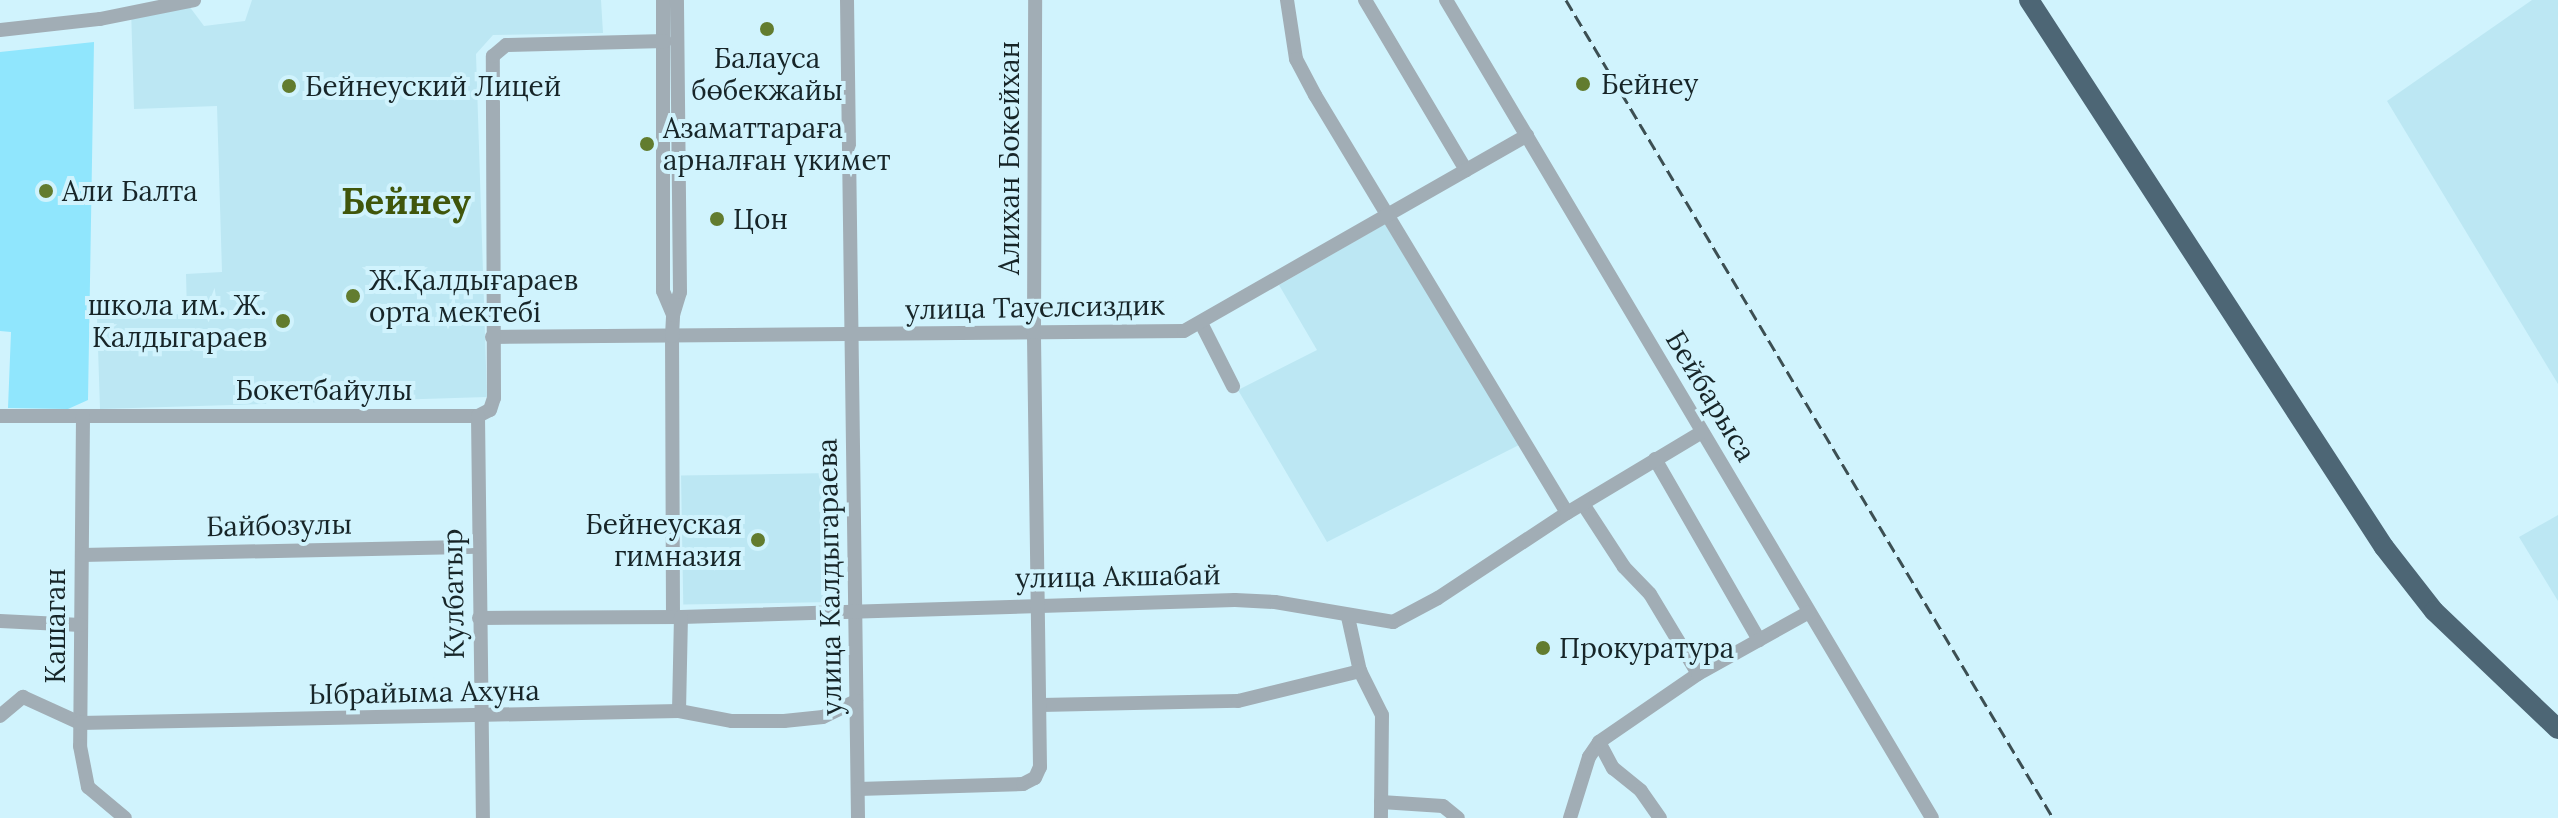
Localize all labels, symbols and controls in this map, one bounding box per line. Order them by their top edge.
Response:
marker: Балауса бөбекжайы [758,20,776,38]
place label: Балауса бөбекжайы [691,41,843,107]
street label: Алихан Бокейхан [992,41,1026,275]
place label: Бейнеу [1601,67,1698,101]
place label: Бейнеуский Лицей [305,69,561,103]
marker: Бейнеу [1572,73,1594,95]
marker: Бейнеуский Лицей [280,77,298,95]
place label: Азаматтараға арналған үкимет [663,111,891,177]
marker: Азаматтараға арналған үкимет [638,135,656,153]
place label: Али Балта [62,174,198,208]
district label: Бейнеу [341,180,471,224]
marker: Али Балта [37,182,55,200]
place label: Цон [733,202,788,236]
marker: Цон [708,210,726,228]
place label: Ж.Қалдығараев орта мектебі [369,263,578,329]
marker: Ж.Қалдығараев орта мектебі [344,287,362,305]
place label: школа им. Ж. Калдыгараев [88,288,267,354]
street label: улица Тауелсиздик [905,288,1165,326]
marker: школа им. Ж. Калдыгараев [274,312,292,330]
street label: Бейбарыса [1659,325,1763,467]
street label: Бокетбайулы [236,373,412,407]
street label: улица Калдыгараева [810,438,848,716]
street label: Байбозулы [206,507,352,543]
place label: Бейнеуская гимназия [585,507,742,573]
street label: Кулбатыр [435,528,471,660]
marker: Бейнеуская гимназия [749,531,767,549]
street label: улица Акшабай [1015,557,1221,595]
street label: Кашаган [38,568,72,684]
place label: Прокуратура [1559,631,1734,665]
marker: Прокуратура [1534,639,1552,657]
street label: Ыбрайыма Ахуна [308,673,540,711]

